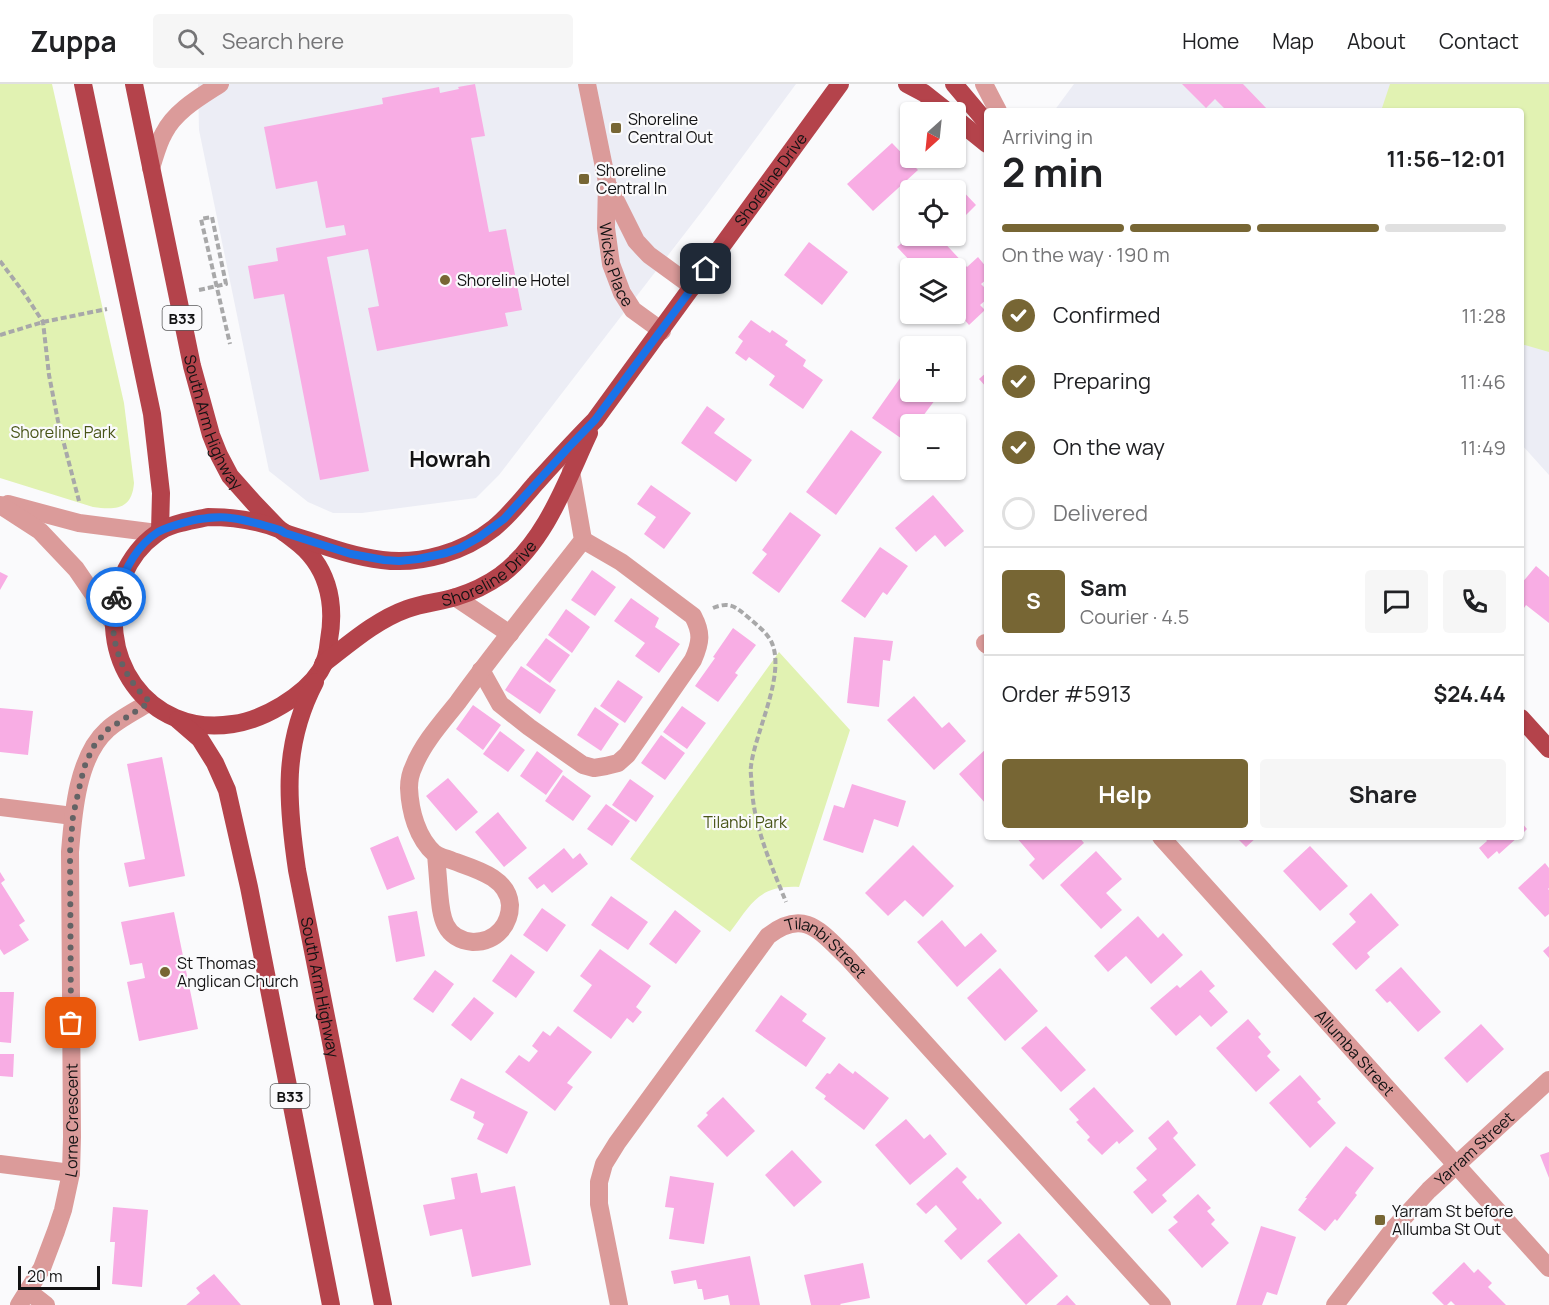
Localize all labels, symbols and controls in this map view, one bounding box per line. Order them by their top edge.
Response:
search box [153,14,573,68]
text: Zuppa [30,22,117,60]
icon: search [174,25,207,58]
text: Search here [222,26,344,56]
text: Home [1182,27,1239,55]
text: Map [1272,27,1314,55]
text: About [1347,27,1406,55]
text: Contact [1439,27,1519,55]
north arrow [900,102,966,168]
map controls [900,102,966,480]
place label: Shoreline Central Out [628,108,713,148]
marker: Shoreline Central Out [609,121,623,135]
text: Arriving in [1002,123,1093,150]
street label: Shoreline Drive [729,128,812,231]
text: 11:56–12:01 [1386,144,1506,174]
text: 2 min [1002,145,1103,199]
place label: Shoreline Central In [596,159,667,199]
marker: Shoreline Central In [577,172,591,186]
button: locate [900,180,966,246]
street label: Wicks Place [594,221,639,311]
text: On the way · 190 m [1002,241,1170,268]
pin [680,243,731,294]
icon: home [689,252,722,285]
button: layers [900,258,966,324]
place label: Shoreline Hotel [457,269,570,291]
marker: Shoreline Hotel [438,273,452,287]
icon: check [1002,299,1035,332]
text: Confirmed [1053,300,1161,330]
text: 11:28 [1461,302,1506,329]
road number: B33 [162,306,201,330]
button: + [900,336,966,402]
street label: South Arm Highway [179,353,248,495]
icon: check [1002,365,1035,398]
text: Preparing [1053,366,1151,396]
text: 11:46 [1460,368,1506,395]
button: − [900,414,966,480]
park label: Shoreline Park [10,421,117,443]
icon: check [1002,431,1035,464]
text: On the way [1053,432,1165,462]
text: 11:49 [1460,434,1506,461]
district label: Howrah [409,444,491,474]
text: Delivered [1053,498,1148,528]
street label: Shoreline Drive [439,536,542,611]
courier [86,567,146,627]
button: chat [1365,570,1428,633]
button: phone [1443,570,1506,633]
text: Sam [1080,573,1127,603]
icon: bike [100,581,133,614]
text: S [1026,586,1041,616]
text: Courier · 4.5 [1080,603,1189,630]
text: Order #5913 [1002,679,1131,709]
text: $24.44 [1433,679,1506,709]
button: Help [1002,759,1248,828]
button: Share [1260,759,1506,828]
park label: Tilanbi Park [703,811,788,833]
street label: Tilanbi Street [782,912,872,983]
street label: South Arm Highway [296,915,345,1060]
place label: St Thomas Anglican Church [177,952,298,992]
marker: St Thomas Anglican Church [158,965,172,979]
pin [45,997,96,1048]
street label: Allumba Street [1310,1005,1400,1101]
icon: bag [54,1006,87,1039]
street label: Lorne Crescent [59,1063,83,1179]
road number: B33 [270,1084,310,1108]
street label: Yarram Street [1430,1106,1519,1191]
place label: Yarram St before Allumba St Out [1392,1200,1513,1240]
marker: Yarram St before Allumba St Out [1373,1213,1387,1227]
scale bar [18,1263,100,1290]
text: 20 m [27,1265,63,1287]

